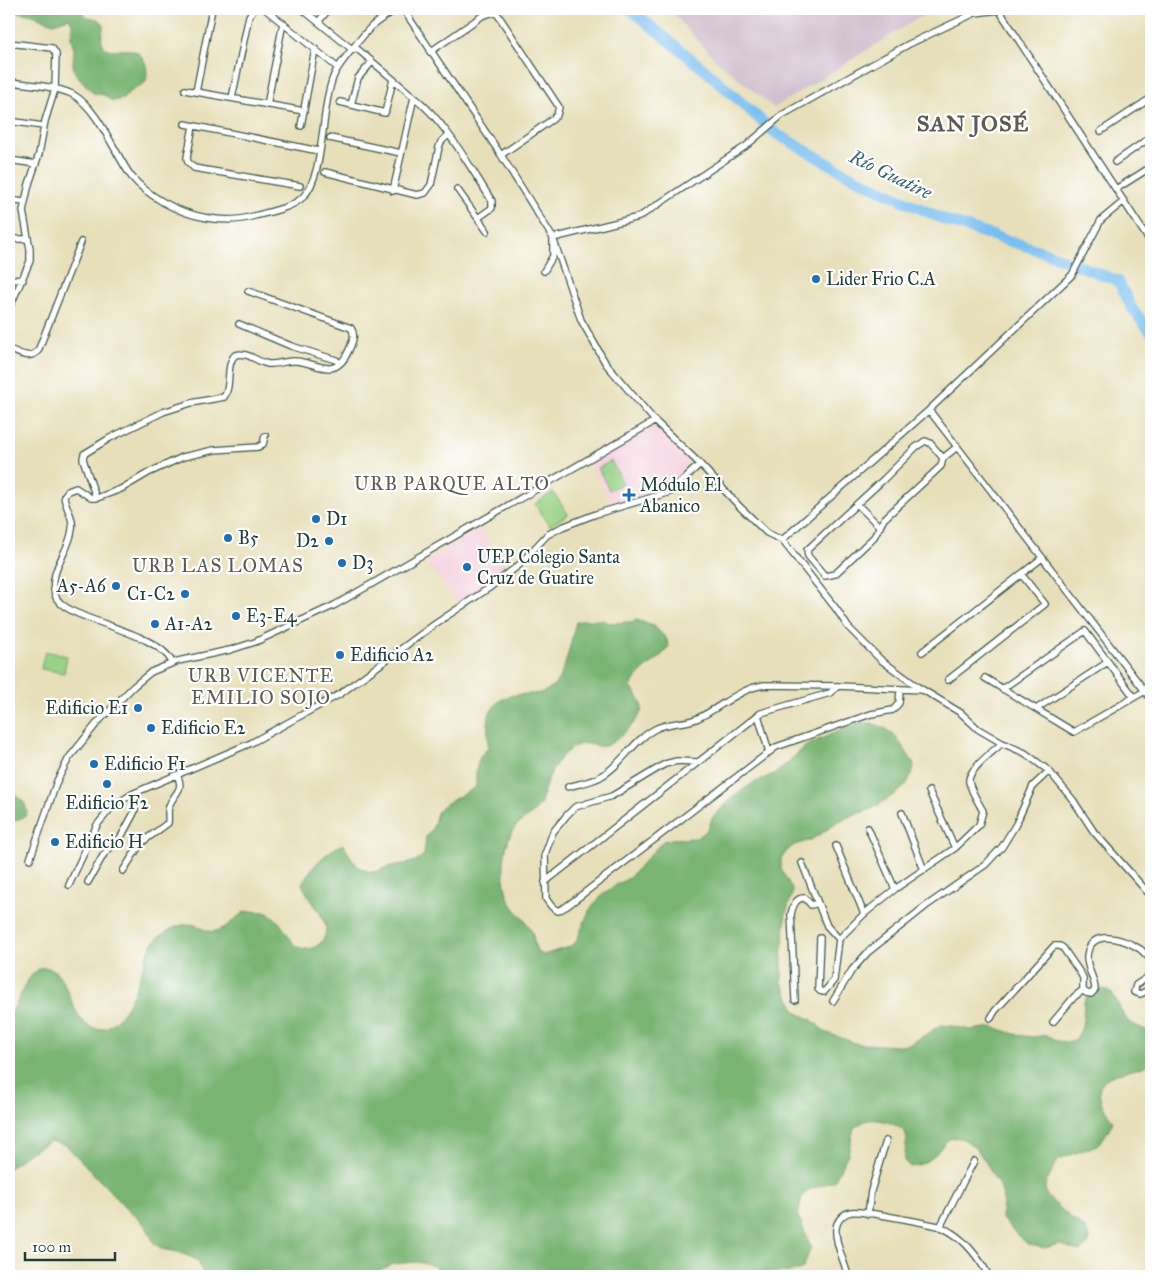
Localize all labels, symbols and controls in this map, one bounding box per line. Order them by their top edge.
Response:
district label: SAN JOSÉ [917,110,1029,138]
water label: Río Guatire [845,144,936,205]
place label: Lider Frio C.A [826,268,936,290]
marker: Lider Frio C.A [810,273,822,285]
district label: URB PARQUE ALTO [354,472,550,495]
place label: Módulo El Abanico [639,474,722,517]
marker: Módulo El Abanico [622,488,636,502]
place label: D1 [326,508,347,530]
marker: D1 [310,513,322,525]
place label: B5 [238,527,259,549]
place label: D2 [296,530,319,552]
marker: B5 [222,532,234,544]
marker: D2 [323,535,335,547]
place label: UEP Colegio Santa Cruz de Guatire [477,546,620,589]
place label: D3 [352,552,373,574]
district label: URB LAS LOMAS [132,554,304,577]
marker: D3 [336,557,348,569]
marker: UEP Colegio Santa Cruz de Guatire [461,561,473,573]
place label: A5-A6 [56,575,107,597]
marker: A5-A6 [110,580,122,592]
place label: C1-C2 [127,583,175,605]
marker: C1-C2 [179,588,191,600]
place label: E3-E4 [246,605,297,627]
marker: E3-E4 [230,610,242,622]
place label: A1-A2 [164,613,213,635]
marker: A1-A2 [149,618,161,630]
place label: Edificio A2 [350,644,434,666]
marker: Edificio A2 [334,649,346,661]
district label: URB VICENTE EMILIO SOJO [188,664,334,710]
place label: Edificio E1 [45,697,128,719]
marker: Edificio E1 [132,702,144,714]
place label: Edificio E2 [161,717,246,739]
marker: Edificio E2 [145,722,157,734]
place label: Edificio F1 [104,753,186,775]
marker: Edificio F1 [88,758,100,770]
marker: Edificio F2 [101,778,113,790]
place label: Edificio F2 [65,792,149,814]
place label: Edificio H [65,831,143,853]
marker: Edificio H [49,836,61,848]
scale bar [25,1230,115,1262]
text: 100 m [32,1238,72,1256]

